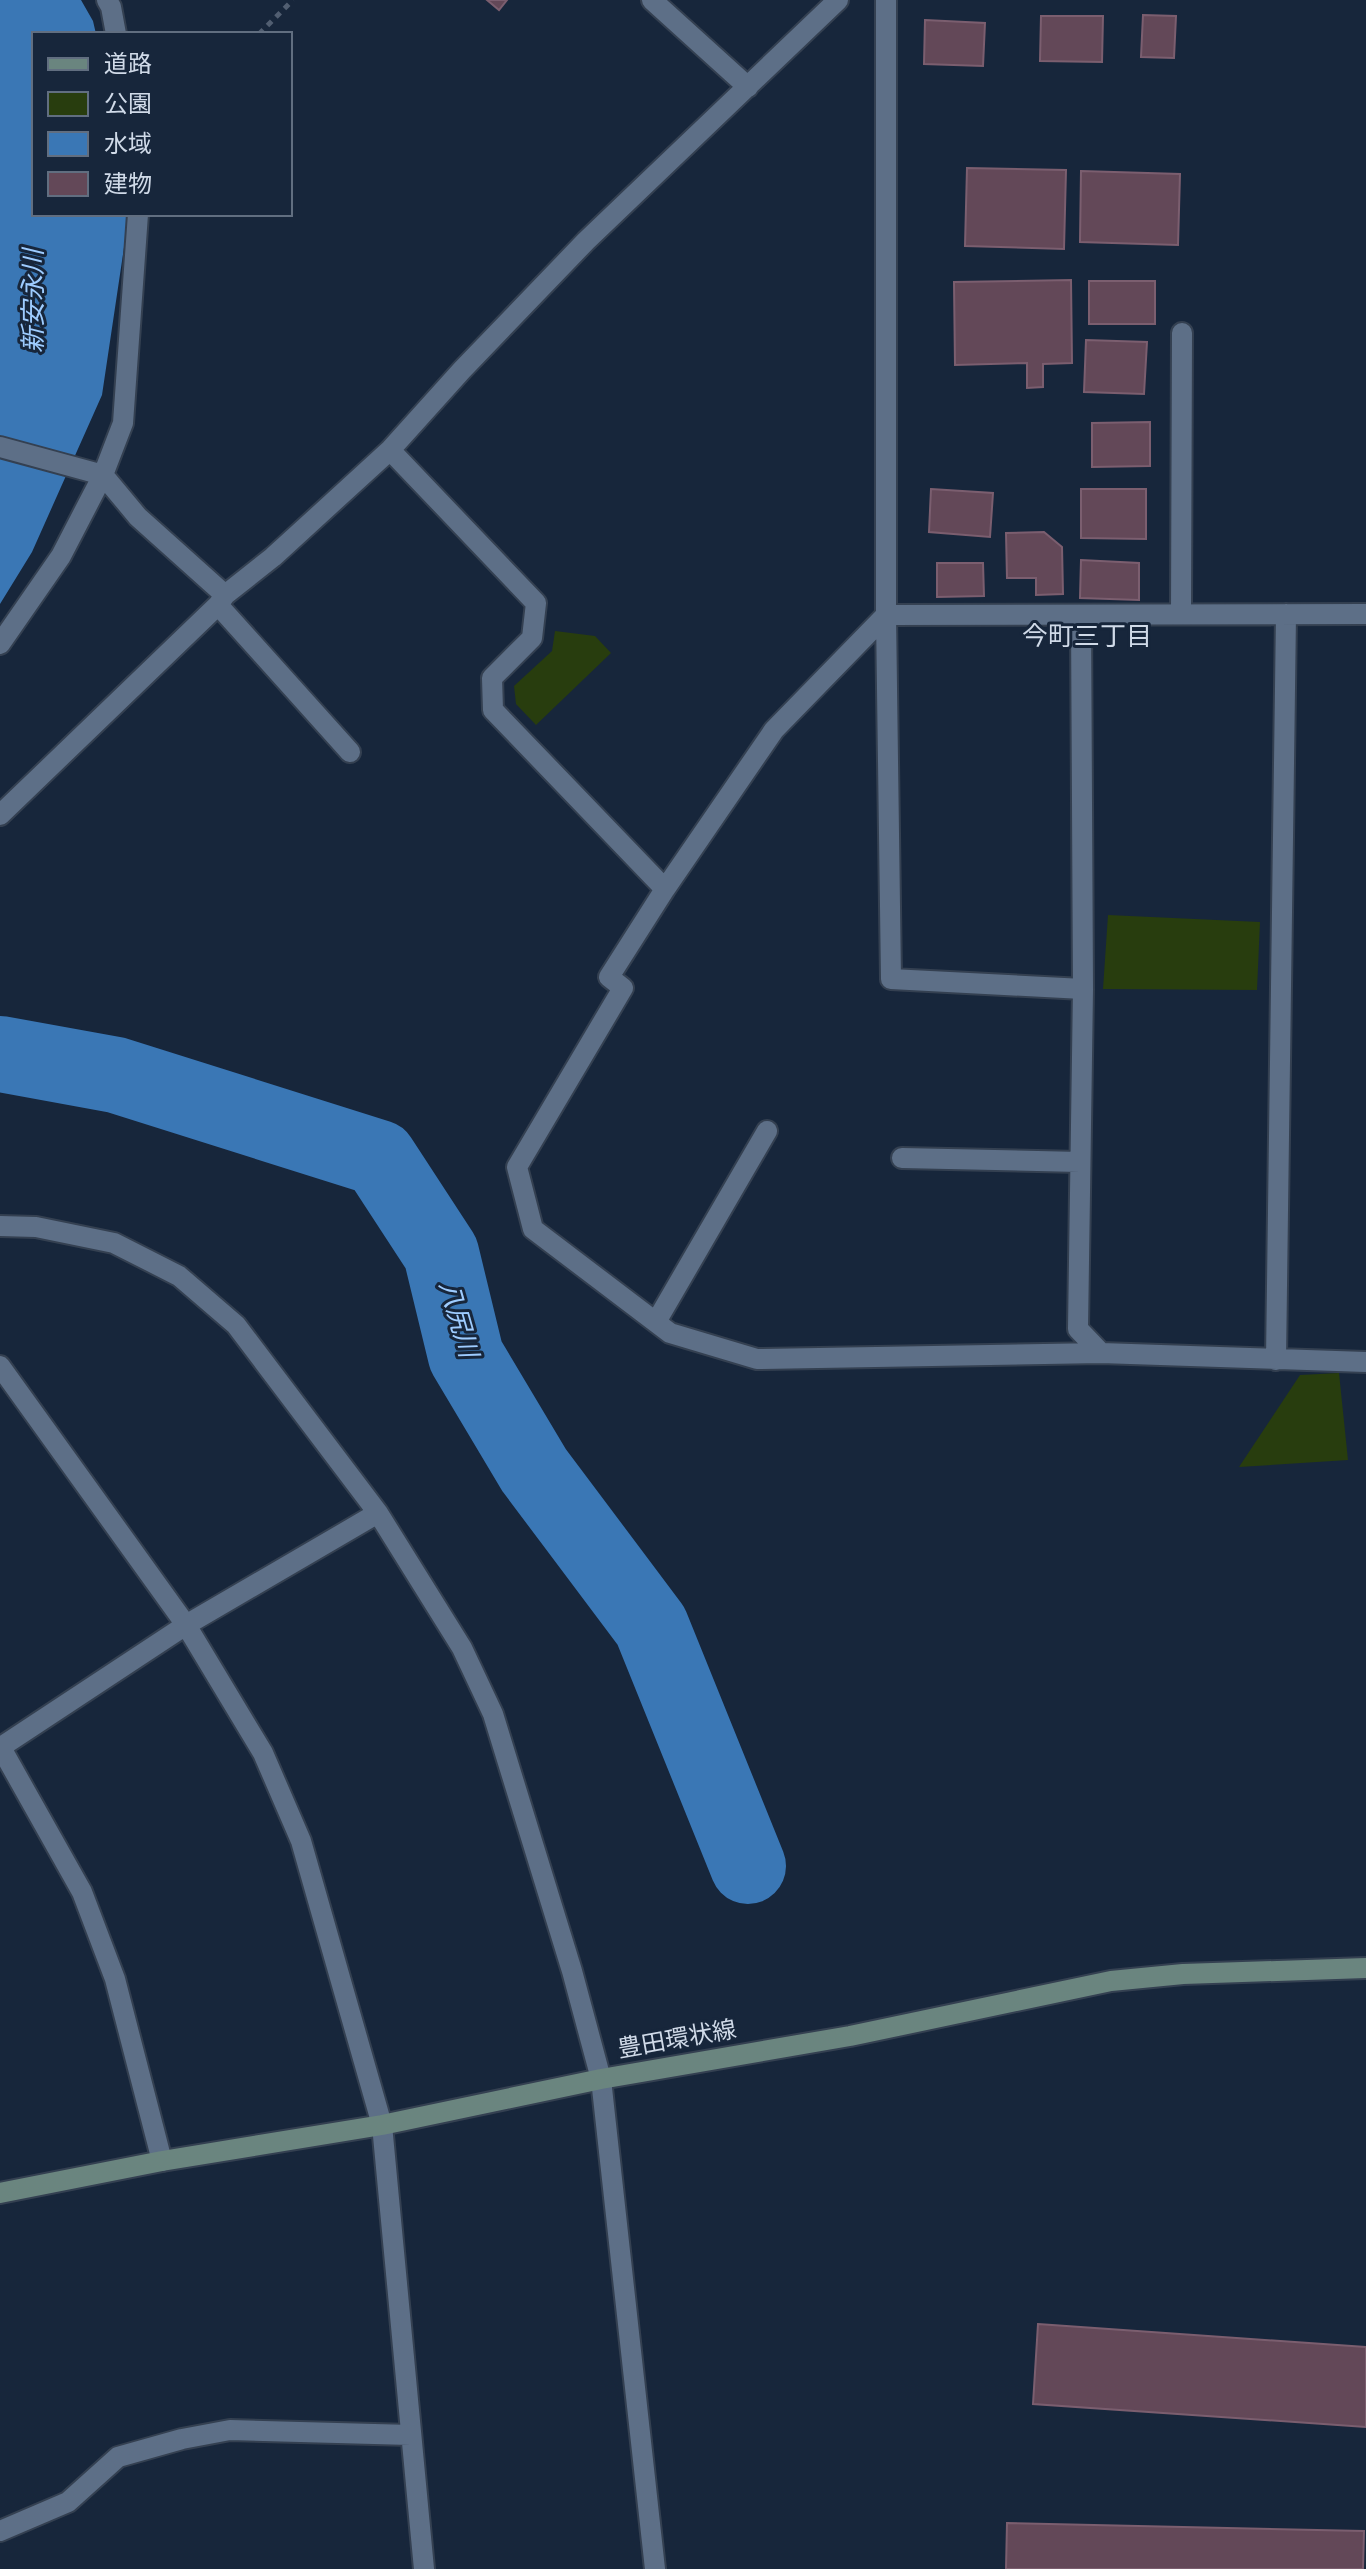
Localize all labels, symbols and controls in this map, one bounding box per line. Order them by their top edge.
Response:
legend [32,32,292,216]
text: 道路 [104,48,152,77]
text: 公園 [104,88,152,117]
text: 水域 [104,128,152,157]
text: 建物 [104,168,152,197]
water label: 新安永川 [16,246,48,353]
district label: 今町三丁目 [1022,619,1152,651]
water label: 八尻川 [434,1277,487,1364]
street label: 豊田環状線 [615,2013,738,2062]

